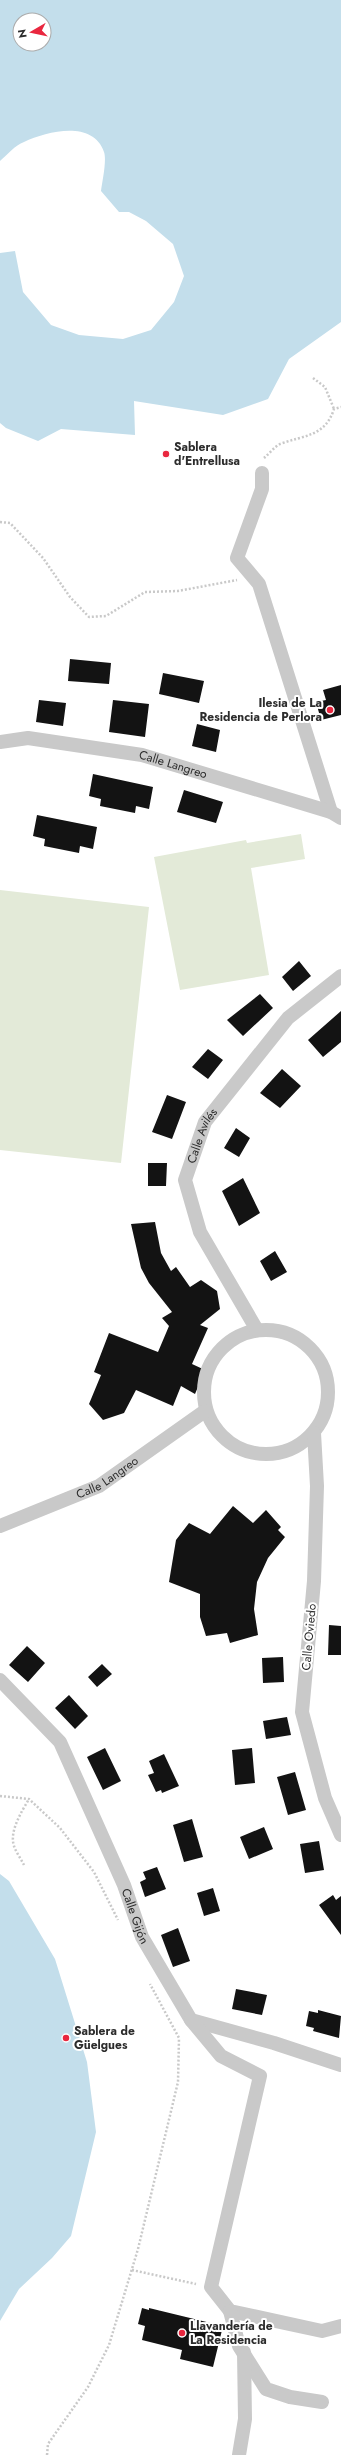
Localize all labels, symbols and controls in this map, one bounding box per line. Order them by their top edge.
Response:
north arrow [12,12,52,52]
text: N [14,28,31,39]
place label: Sablera d'Entrellusa [174,438,240,470]
marker: Sablera d'Entrellusa [161,449,171,459]
place label: Ilesia de La Residencia de Perlora [200,694,322,726]
marker: Ilesia de La Residencia de Perlora [325,705,335,715]
street label: Calle Langreo [137,746,210,783]
street label: Calle Avilés [182,1104,222,1166]
street label: Calle Langreo [73,1452,142,1503]
street label: Calle Oviedo [297,1602,321,1671]
street label: Calle Gijón [117,1886,153,1947]
place label: Sablera de Güelgues [74,2022,135,2054]
marker: Sablera de Güelgues [61,2033,71,2043]
place label: Llavandería de La Residencia [190,2317,273,2349]
marker: Llavandería de La Residencia [177,2328,187,2338]

